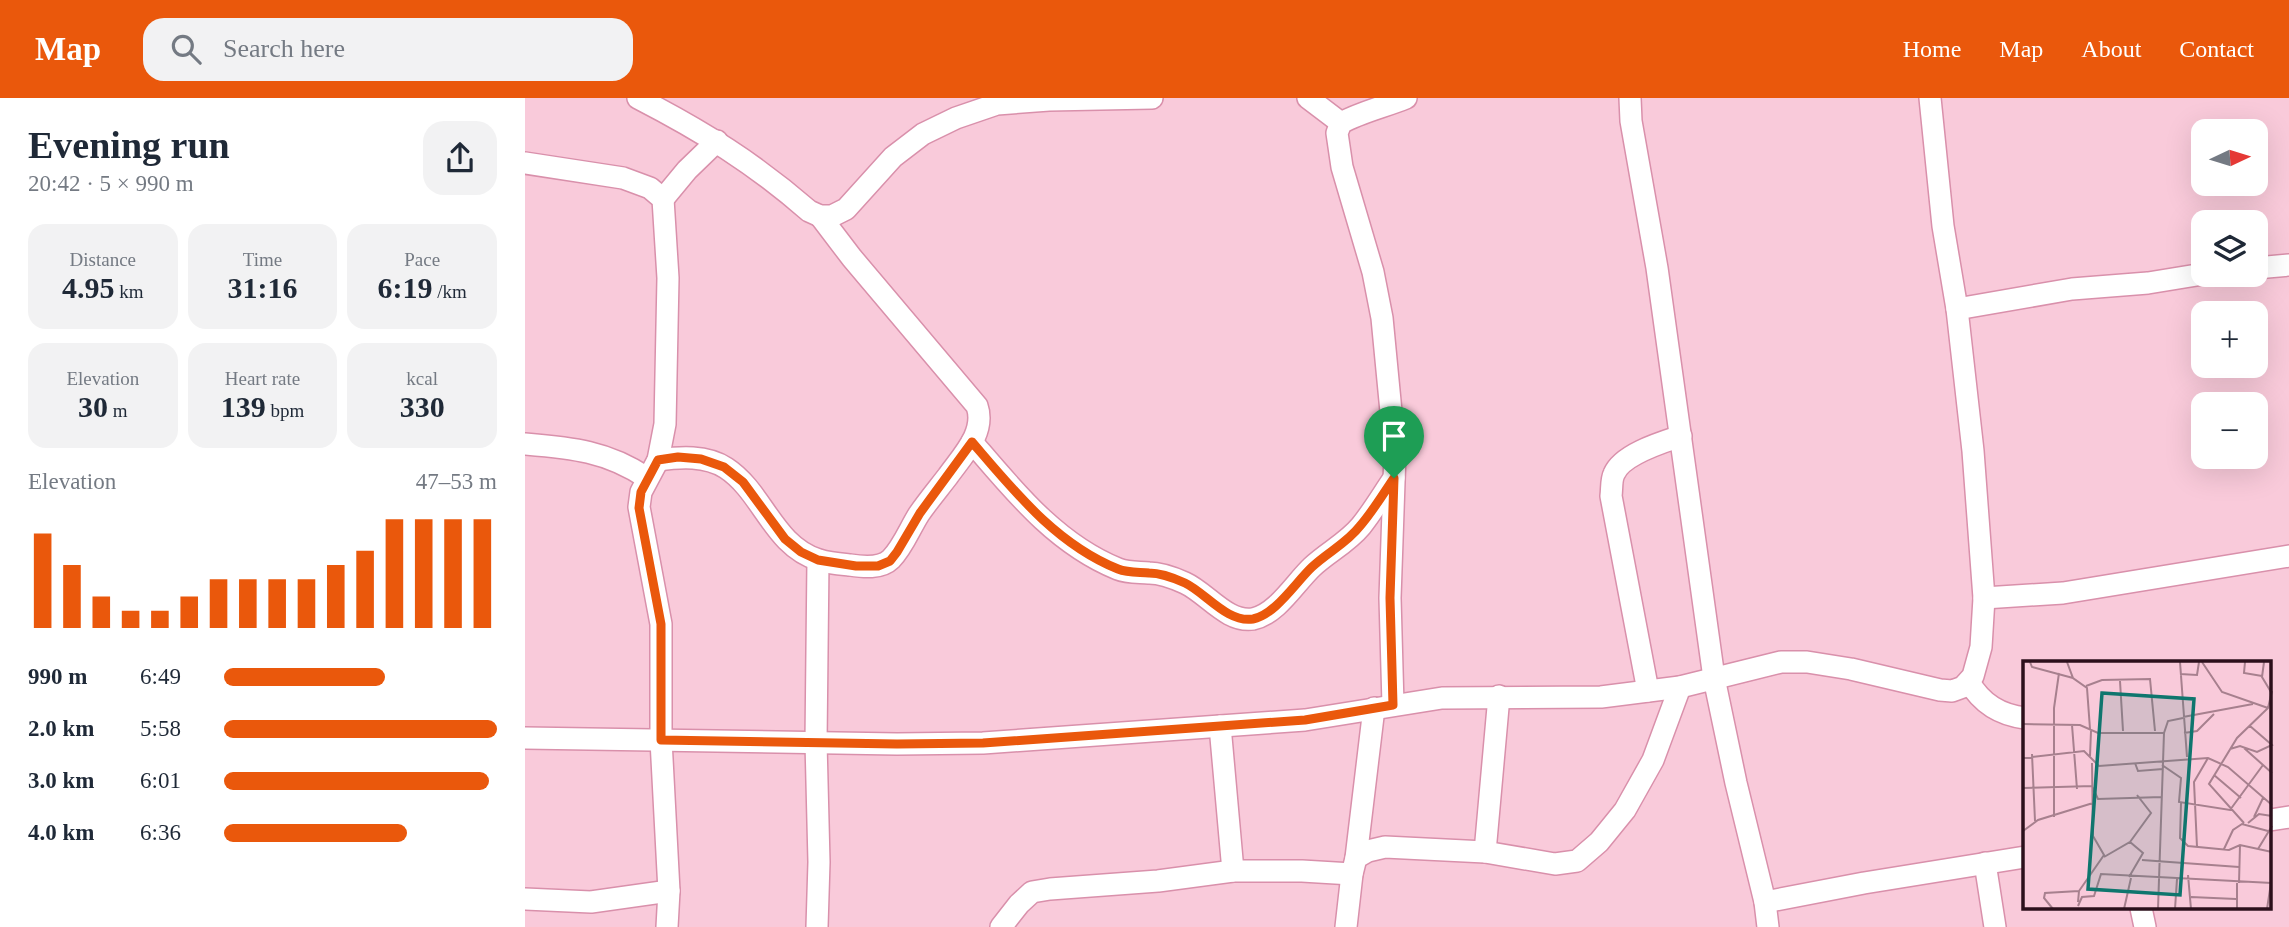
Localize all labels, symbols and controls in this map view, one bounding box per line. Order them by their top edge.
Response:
search box [143,18,633,81]
icon: search [167,30,205,68]
text: Map [35,31,101,67]
text: Search here [223,34,345,63]
text: Home [1903,36,1961,62]
text: Map [1999,36,2043,62]
text: About [2081,36,2141,62]
text: Contact [2179,36,2254,62]
north arrow [2191,119,2268,196]
map controls [2191,119,2268,469]
button: share [423,121,497,195]
text: Evening run [28,124,230,166]
text: 20:42 · 5 × 990 m [28,171,194,196]
button: layers [2191,210,2268,287]
text: Distance [70,249,136,270]
text: Time [243,249,282,270]
text: Pace [404,249,440,270]
text: 4.95 [62,271,115,304]
text: 31:16 [227,271,297,304]
text: 6:19 [378,271,433,304]
text: km [115,281,144,302]
text: /km [433,281,467,302]
button: + [2191,301,2268,378]
text: Elevation [66,368,139,389]
text: Heart rate [225,368,300,389]
text: kcal [406,368,438,389]
text: 30 [78,390,108,423]
text: 139 [221,390,266,423]
text: 330 [400,390,445,423]
button: − [2191,392,2268,469]
text: m [108,400,128,421]
text: bpm [266,400,304,421]
pin [1364,406,1424,478]
icon: arrive [1375,417,1413,455]
text: Elevation [28,469,116,494]
text: 47–53 m [416,469,497,494]
inset map [2023,661,2271,909]
text: 990 m [28,664,87,689]
text: 6:49 [140,664,181,689]
text: 2.0 km [28,716,94,741]
text: 5:58 [140,716,181,741]
text: 3.0 km [28,768,94,793]
text: 6:01 [140,768,181,793]
text: 4.0 km [28,820,94,845]
text: 6:36 [140,820,181,845]

